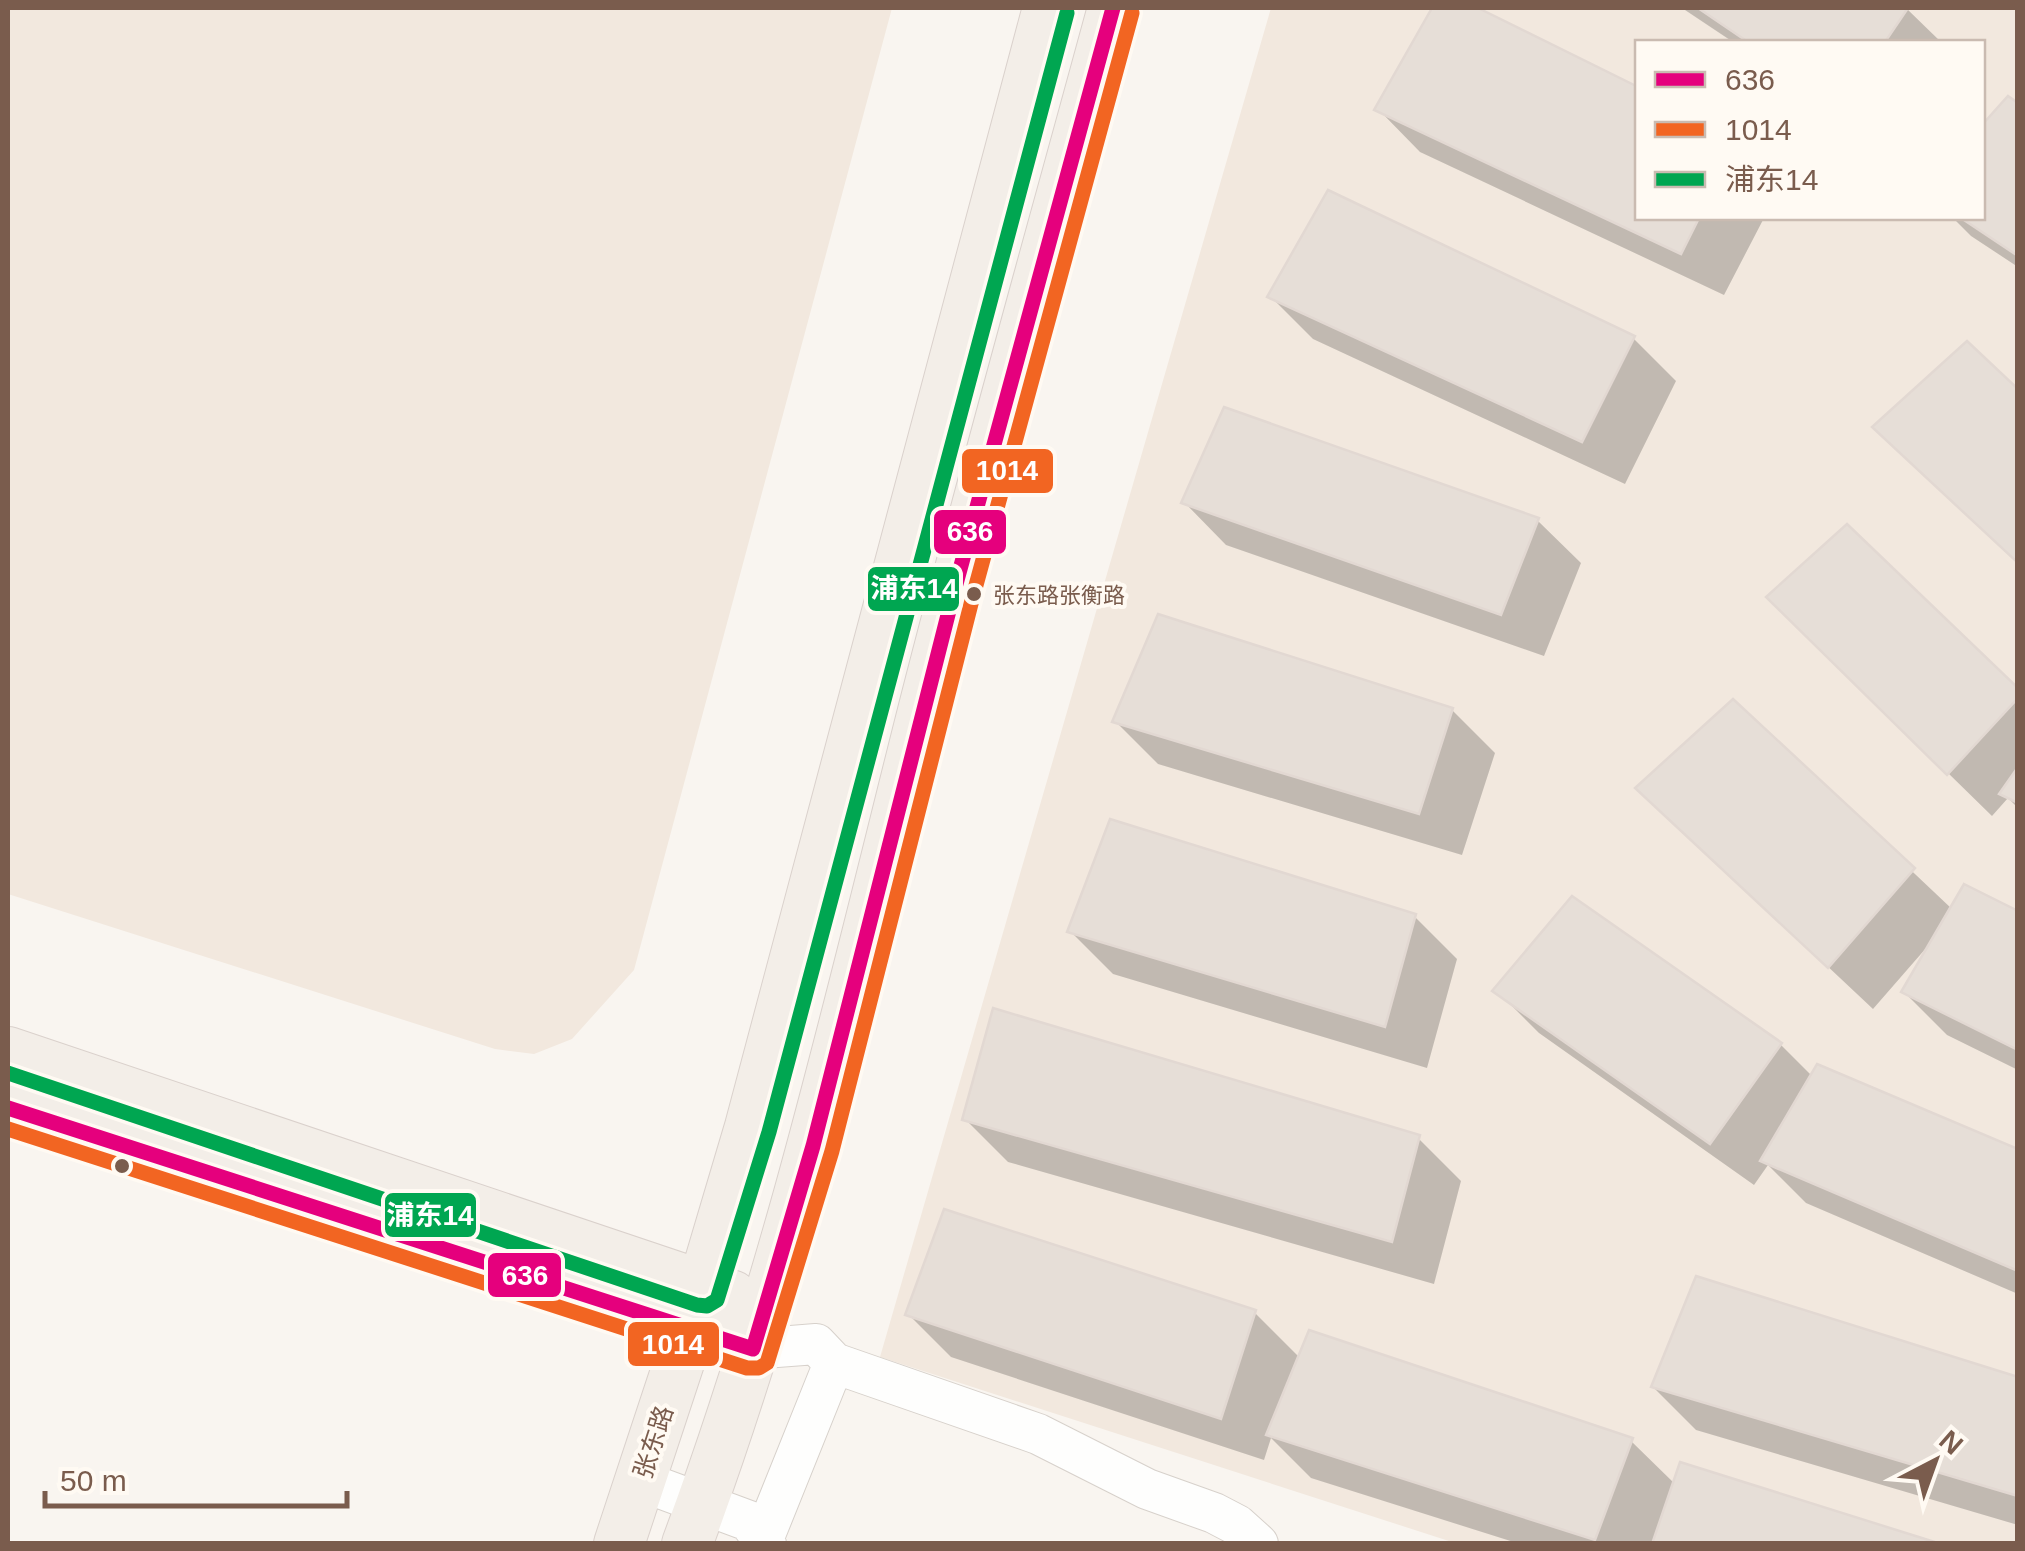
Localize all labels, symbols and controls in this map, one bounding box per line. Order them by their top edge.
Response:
legend [1635,40,1985,220]
text: 636 [1725,63,1775,96]
text: 1014 [1725,113,1792,146]
text: 浦东14 [1725,163,1818,196]
line badge: 1014 [960,447,1055,495]
text: 1014 [976,455,1039,486]
line badge: 636 [932,508,1008,556]
text: 636 [947,516,993,547]
line badge: 浦东14 [866,565,961,613]
text: 浦东14 [870,573,958,604]
place label: 张东路张衡路 [993,583,1125,608]
marker: 张东路张衡路 [964,584,984,604]
unlabelled marker [112,1156,132,1176]
line badge: 浦东14 [383,1191,478,1239]
text: 浦东14 [386,1200,474,1231]
line badge: 636 [486,1251,563,1299]
text: 636 [502,1260,548,1291]
line badge: 1014 [626,1320,721,1368]
text: 1014 [642,1329,705,1360]
street label: 张东路 [628,1402,678,1482]
north arrow [1885,1411,1985,1511]
text: N [1933,1424,1969,1461]
scale bar [45,1446,348,1508]
text: 50 m [60,1464,127,1497]

